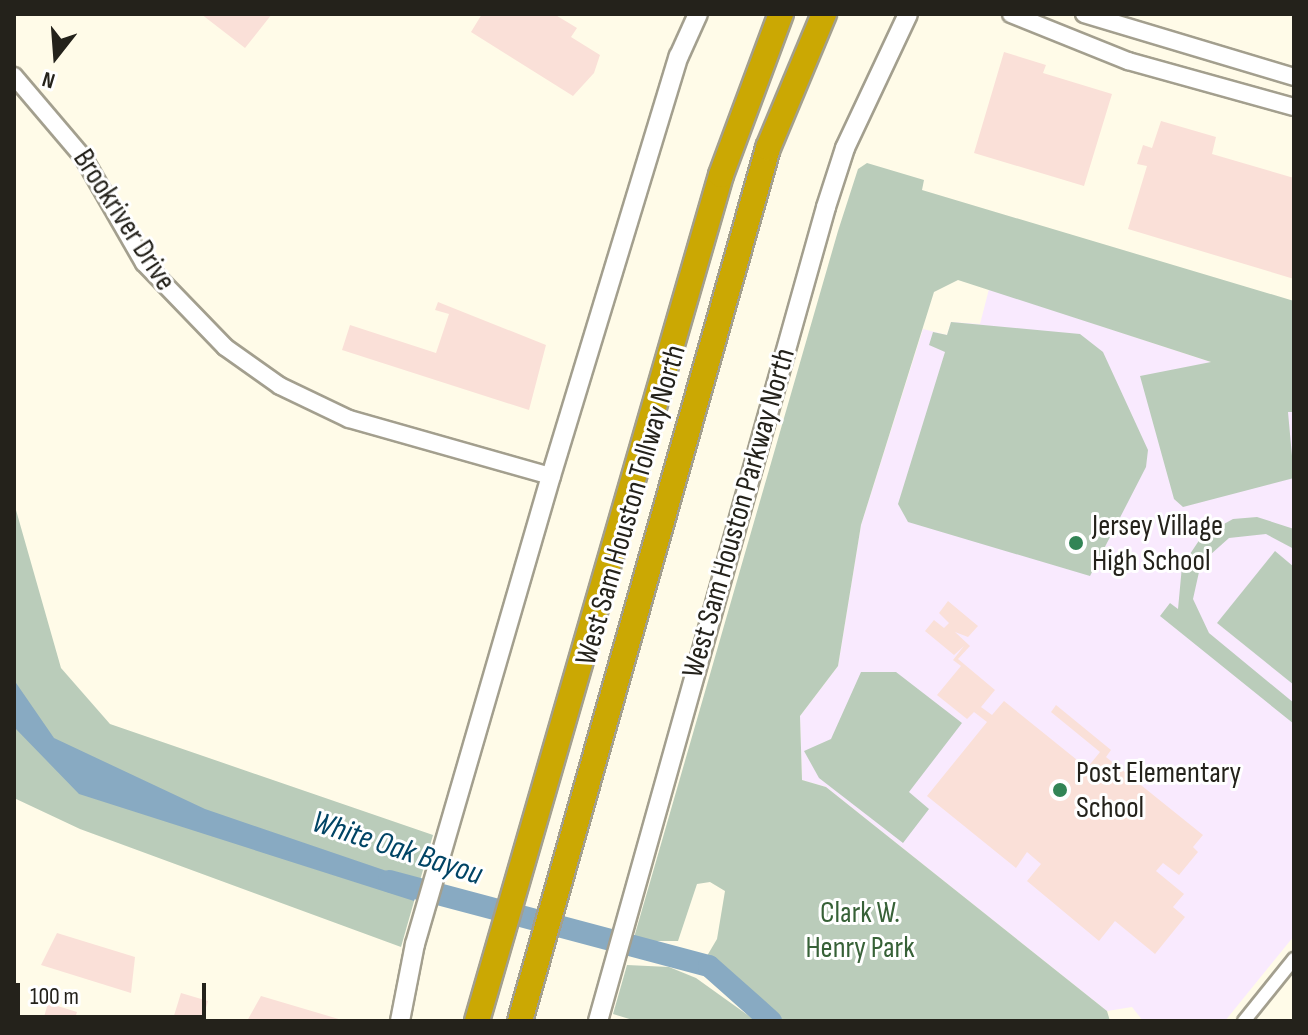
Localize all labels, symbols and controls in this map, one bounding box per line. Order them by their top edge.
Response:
north arrow [16,16,96,96]
text: N [39,65,58,94]
street label: Brookriver Drive [65,143,183,297]
street label: West Sam Houston Tollway North [568,341,694,669]
street label: West Sam Houston Parkway North [675,344,803,682]
place label: Jersey Village High School [1092,508,1223,578]
marker: Jersey Village High School [1067,534,1085,552]
place label: Post Elementary School [1076,755,1241,826]
marker: Post Elementary School [1051,781,1069,799]
water label: White Oak Bayou [307,803,487,895]
park label: Clark W. Henry Park [805,895,915,966]
scale bar [20,967,210,1017]
text: 100 m [30,982,79,1011]

